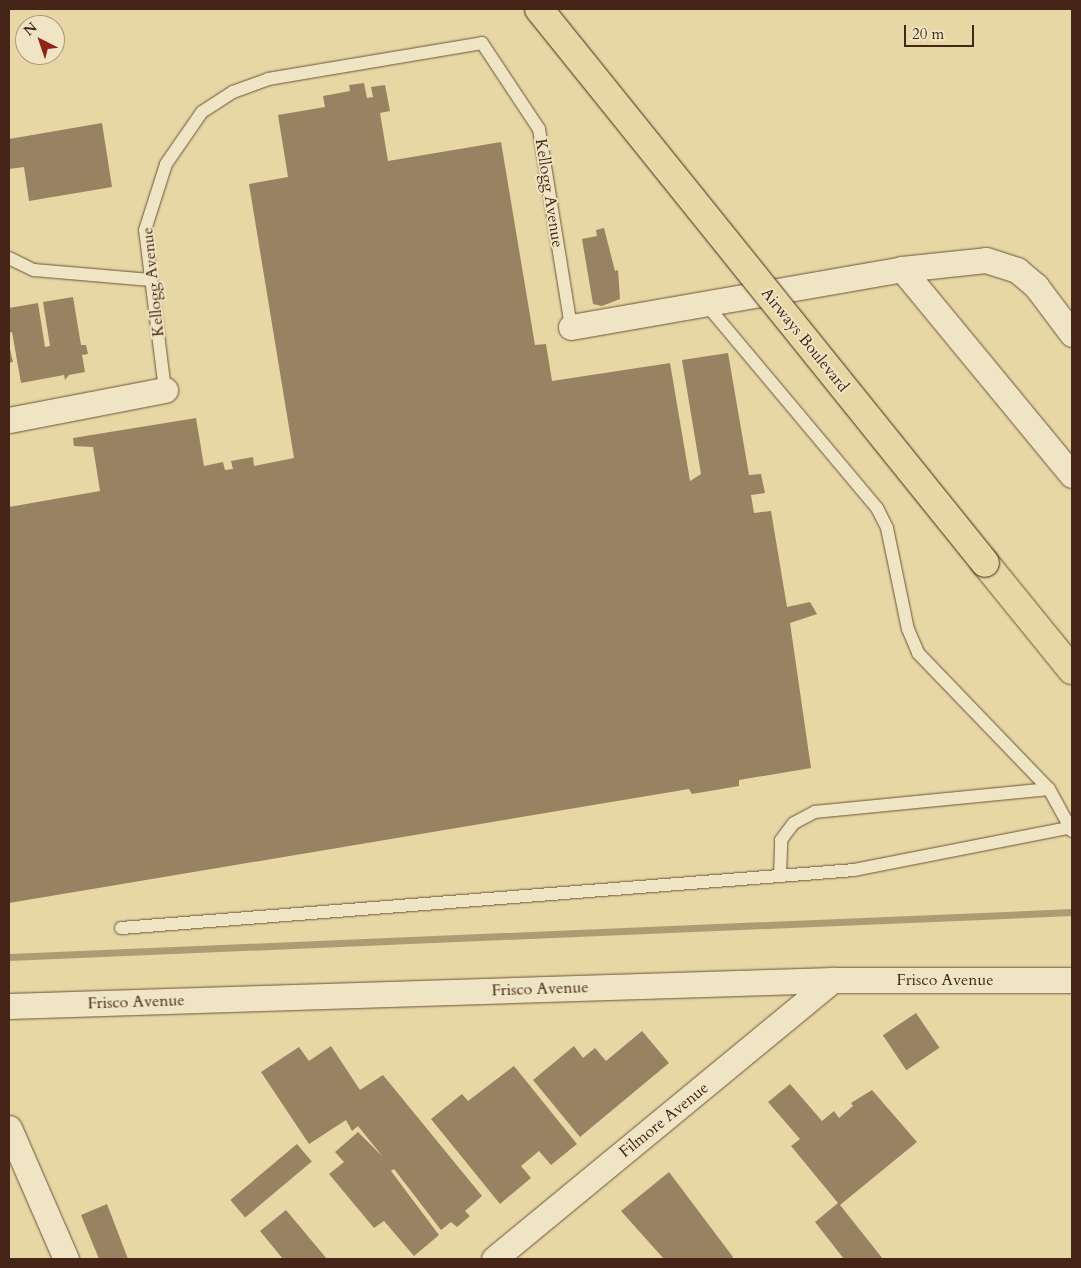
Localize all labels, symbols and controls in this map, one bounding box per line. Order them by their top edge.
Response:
north arrow [15,15,65,65]
scale bar [906,15,976,47]
text: N [20,18,41,40]
text: 20 m [912,24,944,44]
street label: Kellogg Avenue [531,137,567,249]
street label: Kellogg Avenue [138,226,168,338]
street label: Airways Boulevard [757,284,853,396]
street label: Frisco Avenue [897,970,993,990]
street label: Frisco Avenue [491,978,589,1000]
street label: Frisco Avenue [87,991,185,1013]
street label: Filmore Avenue [616,1078,712,1162]

